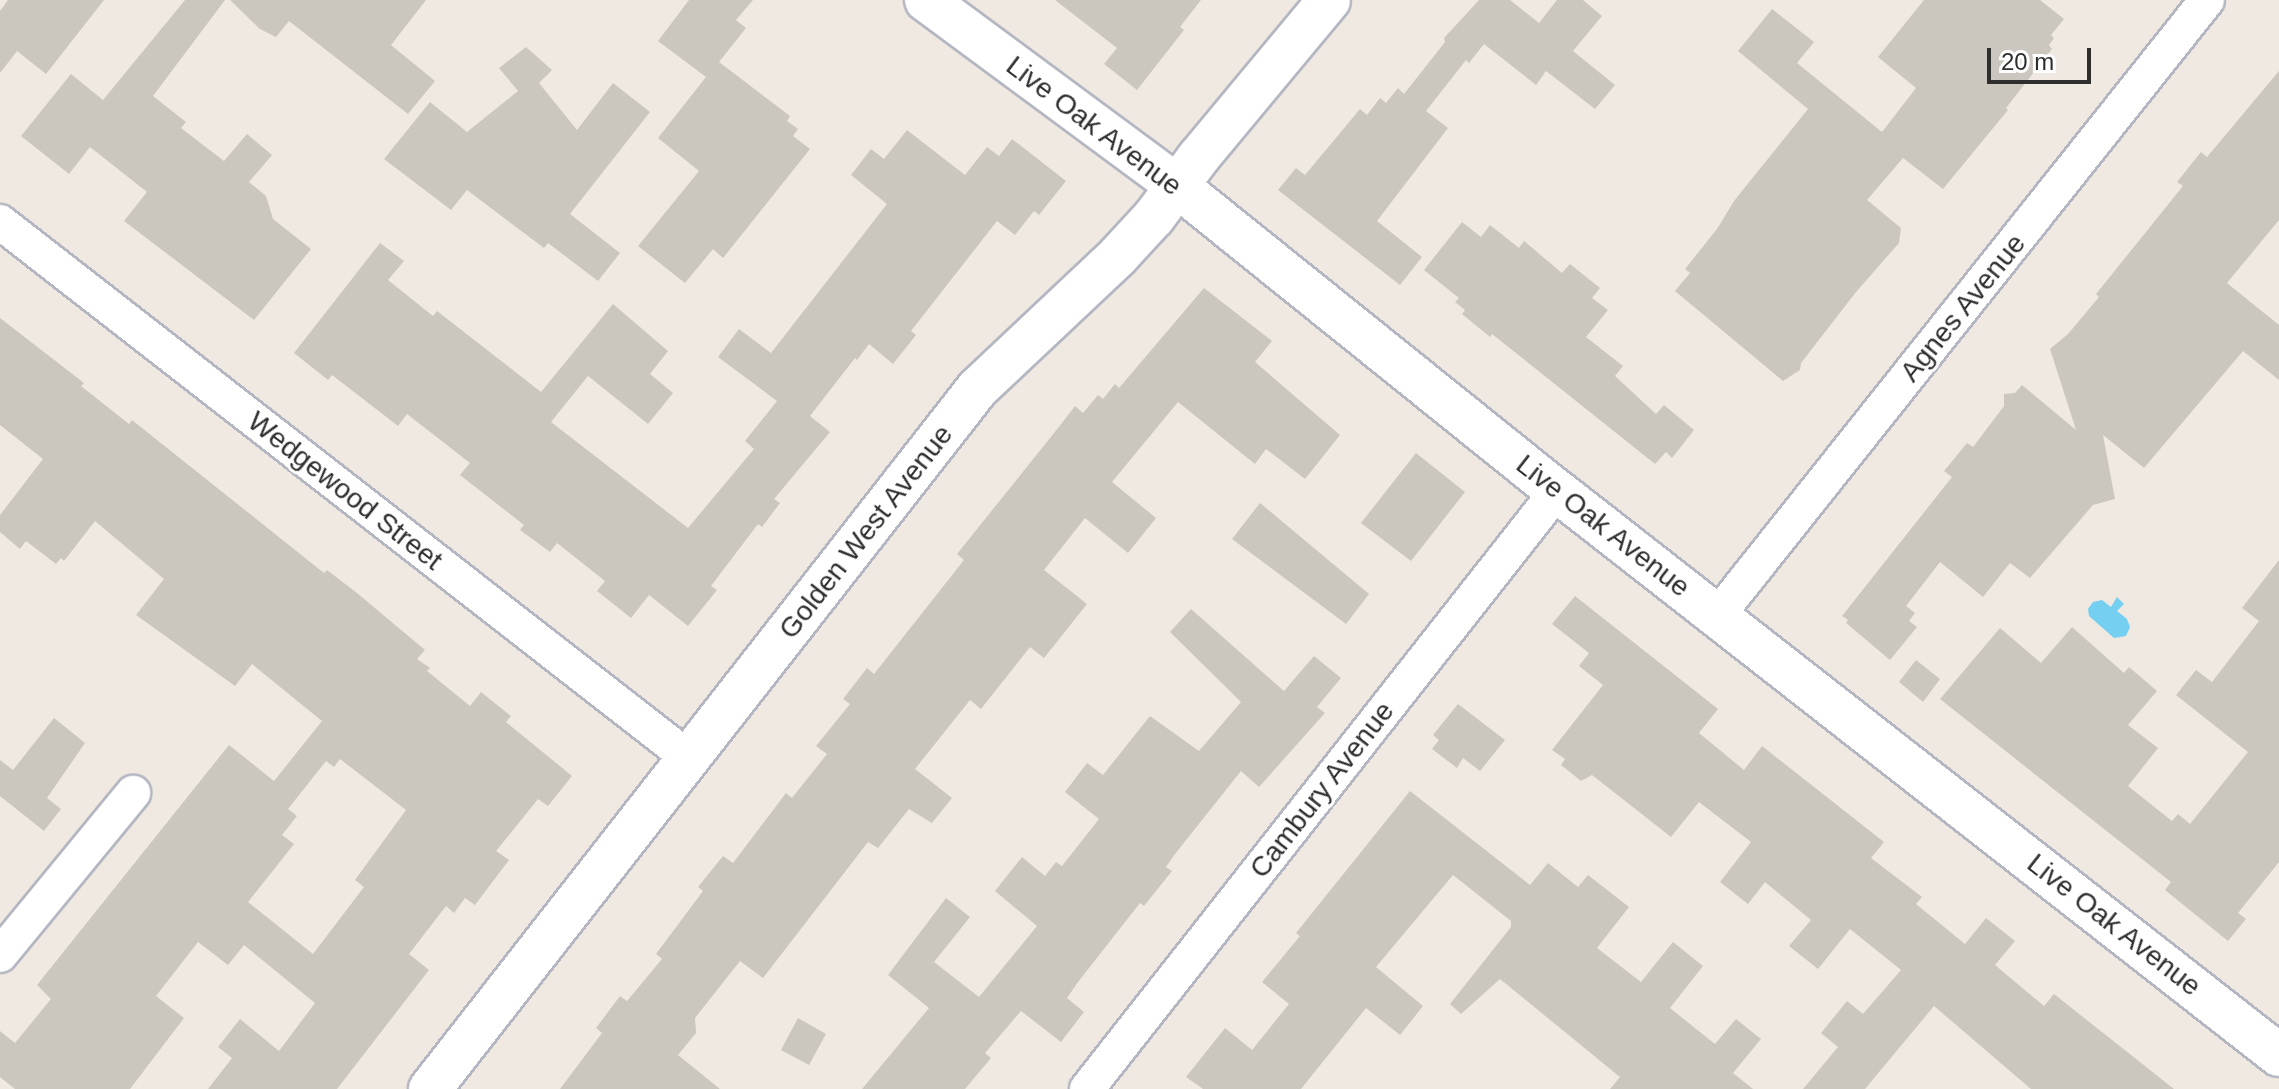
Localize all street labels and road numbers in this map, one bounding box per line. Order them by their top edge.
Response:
street label: Live Oak Avenue [999,49,1189,203]
street label: Agnes Avenue [1893,227,2033,389]
street label: Wedgewood Street [241,405,449,577]
street label: Golden West Avenue [772,418,960,646]
street label: Live Oak Avenue [1509,447,1697,605]
street label: Cambury Avenue [1242,695,1402,885]
street label: Live Oak Avenue [2020,846,2208,1004]

